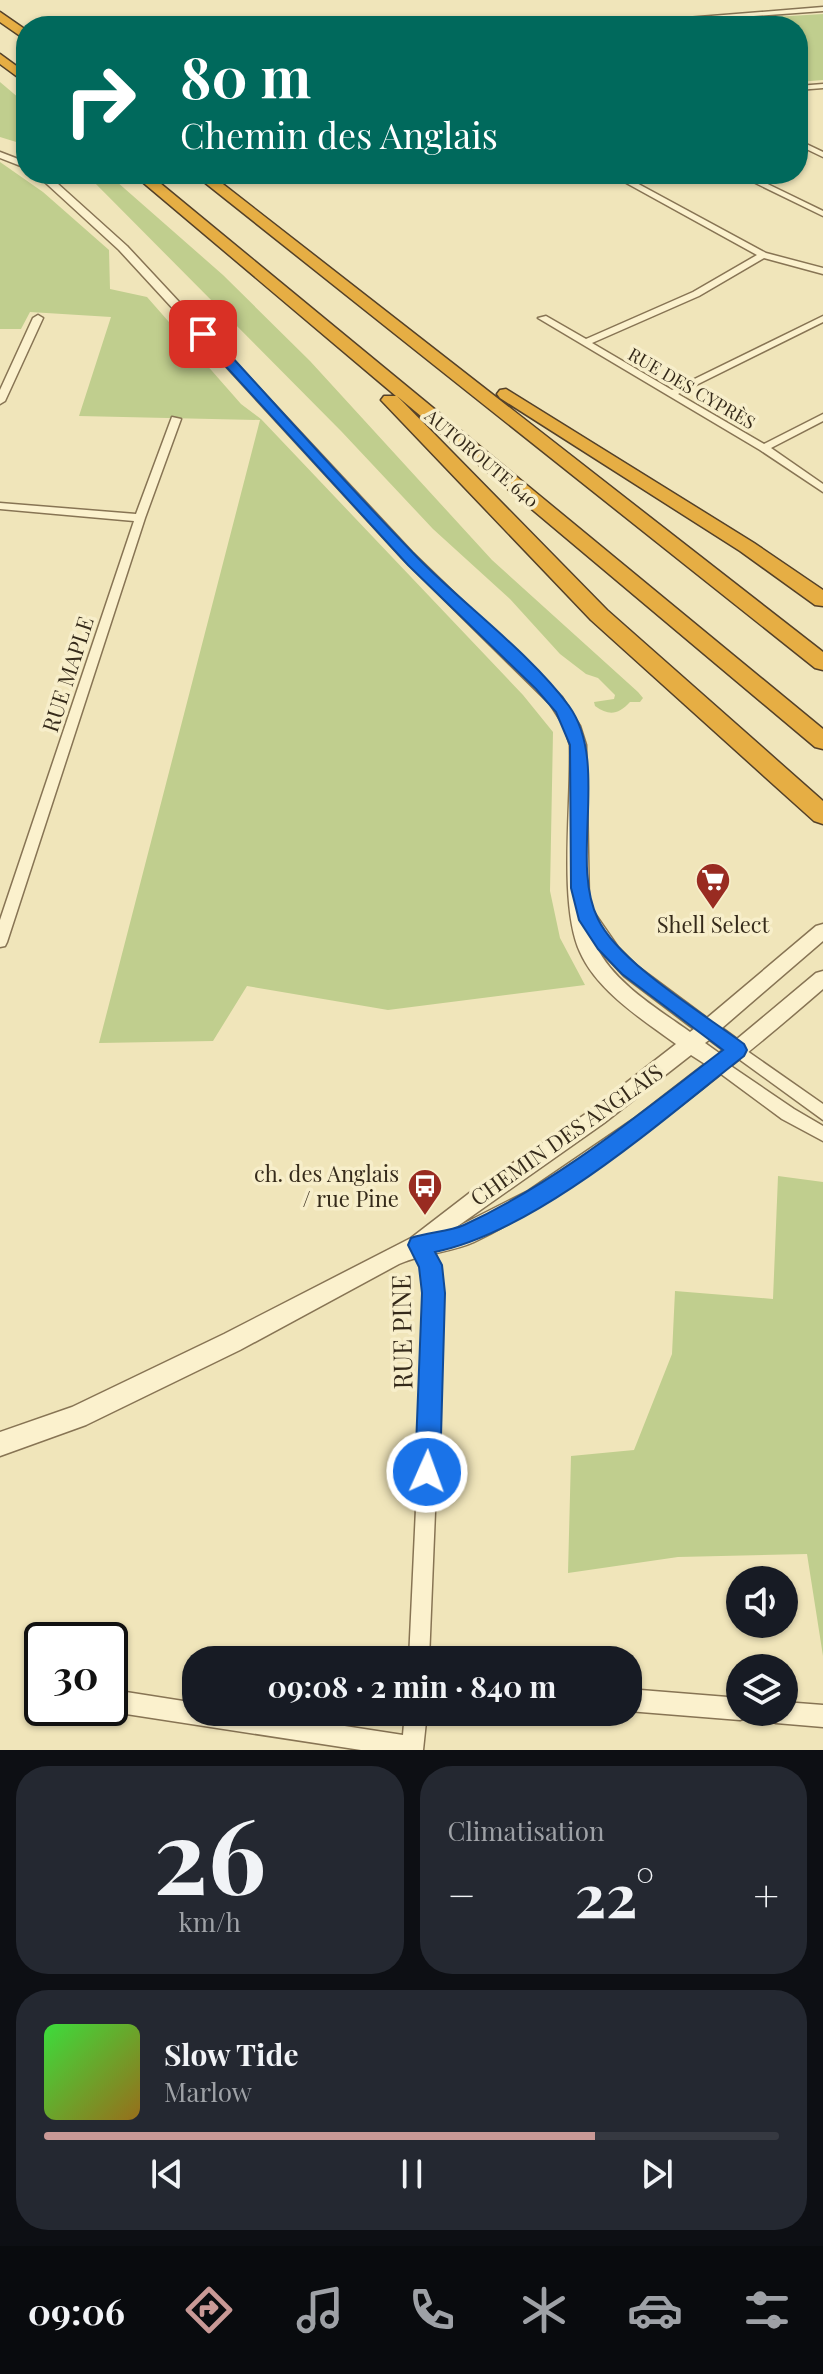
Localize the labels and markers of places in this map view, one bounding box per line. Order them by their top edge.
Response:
pin [169,300,237,368]
supermarket icon: Shell Select [694,861,732,911]
place label: Shell Select [657,909,771,939]
place label: ch. des Anglais / rue Pine [254,1158,399,1213]
bus stop icon: ch. des Anglais / rue Pine [406,1167,444,1217]

